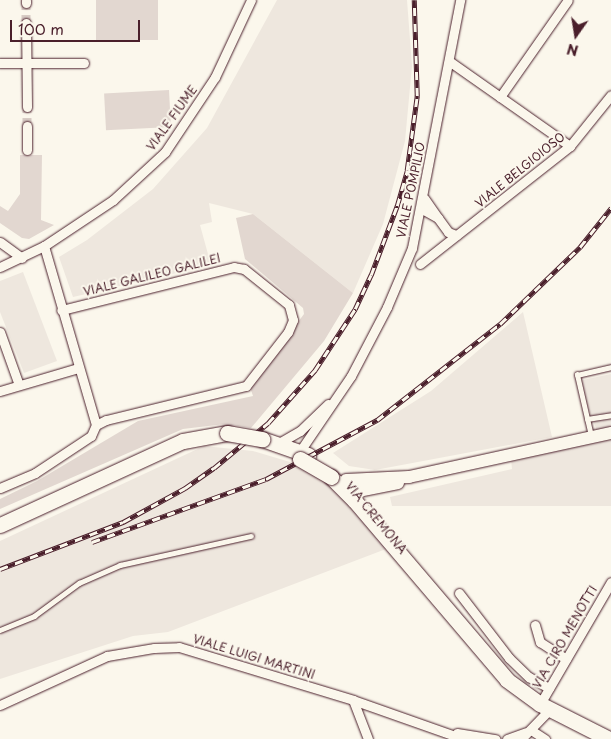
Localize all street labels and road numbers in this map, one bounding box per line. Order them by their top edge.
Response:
street label: VIALE FIUME [143,82,201,154]
street label: VIALE BELGIOIOSO [472,129,568,211]
street label: VIALE POMPILIO [394,140,428,240]
street label: VIALE GALILEO GALILEI [81,251,223,299]
street label: VIA CREMONA [342,479,410,557]
street label: VIA CIRO MENOTTI [530,583,600,691]
street label: VIALE LUIGI MARTINI [191,631,317,683]

